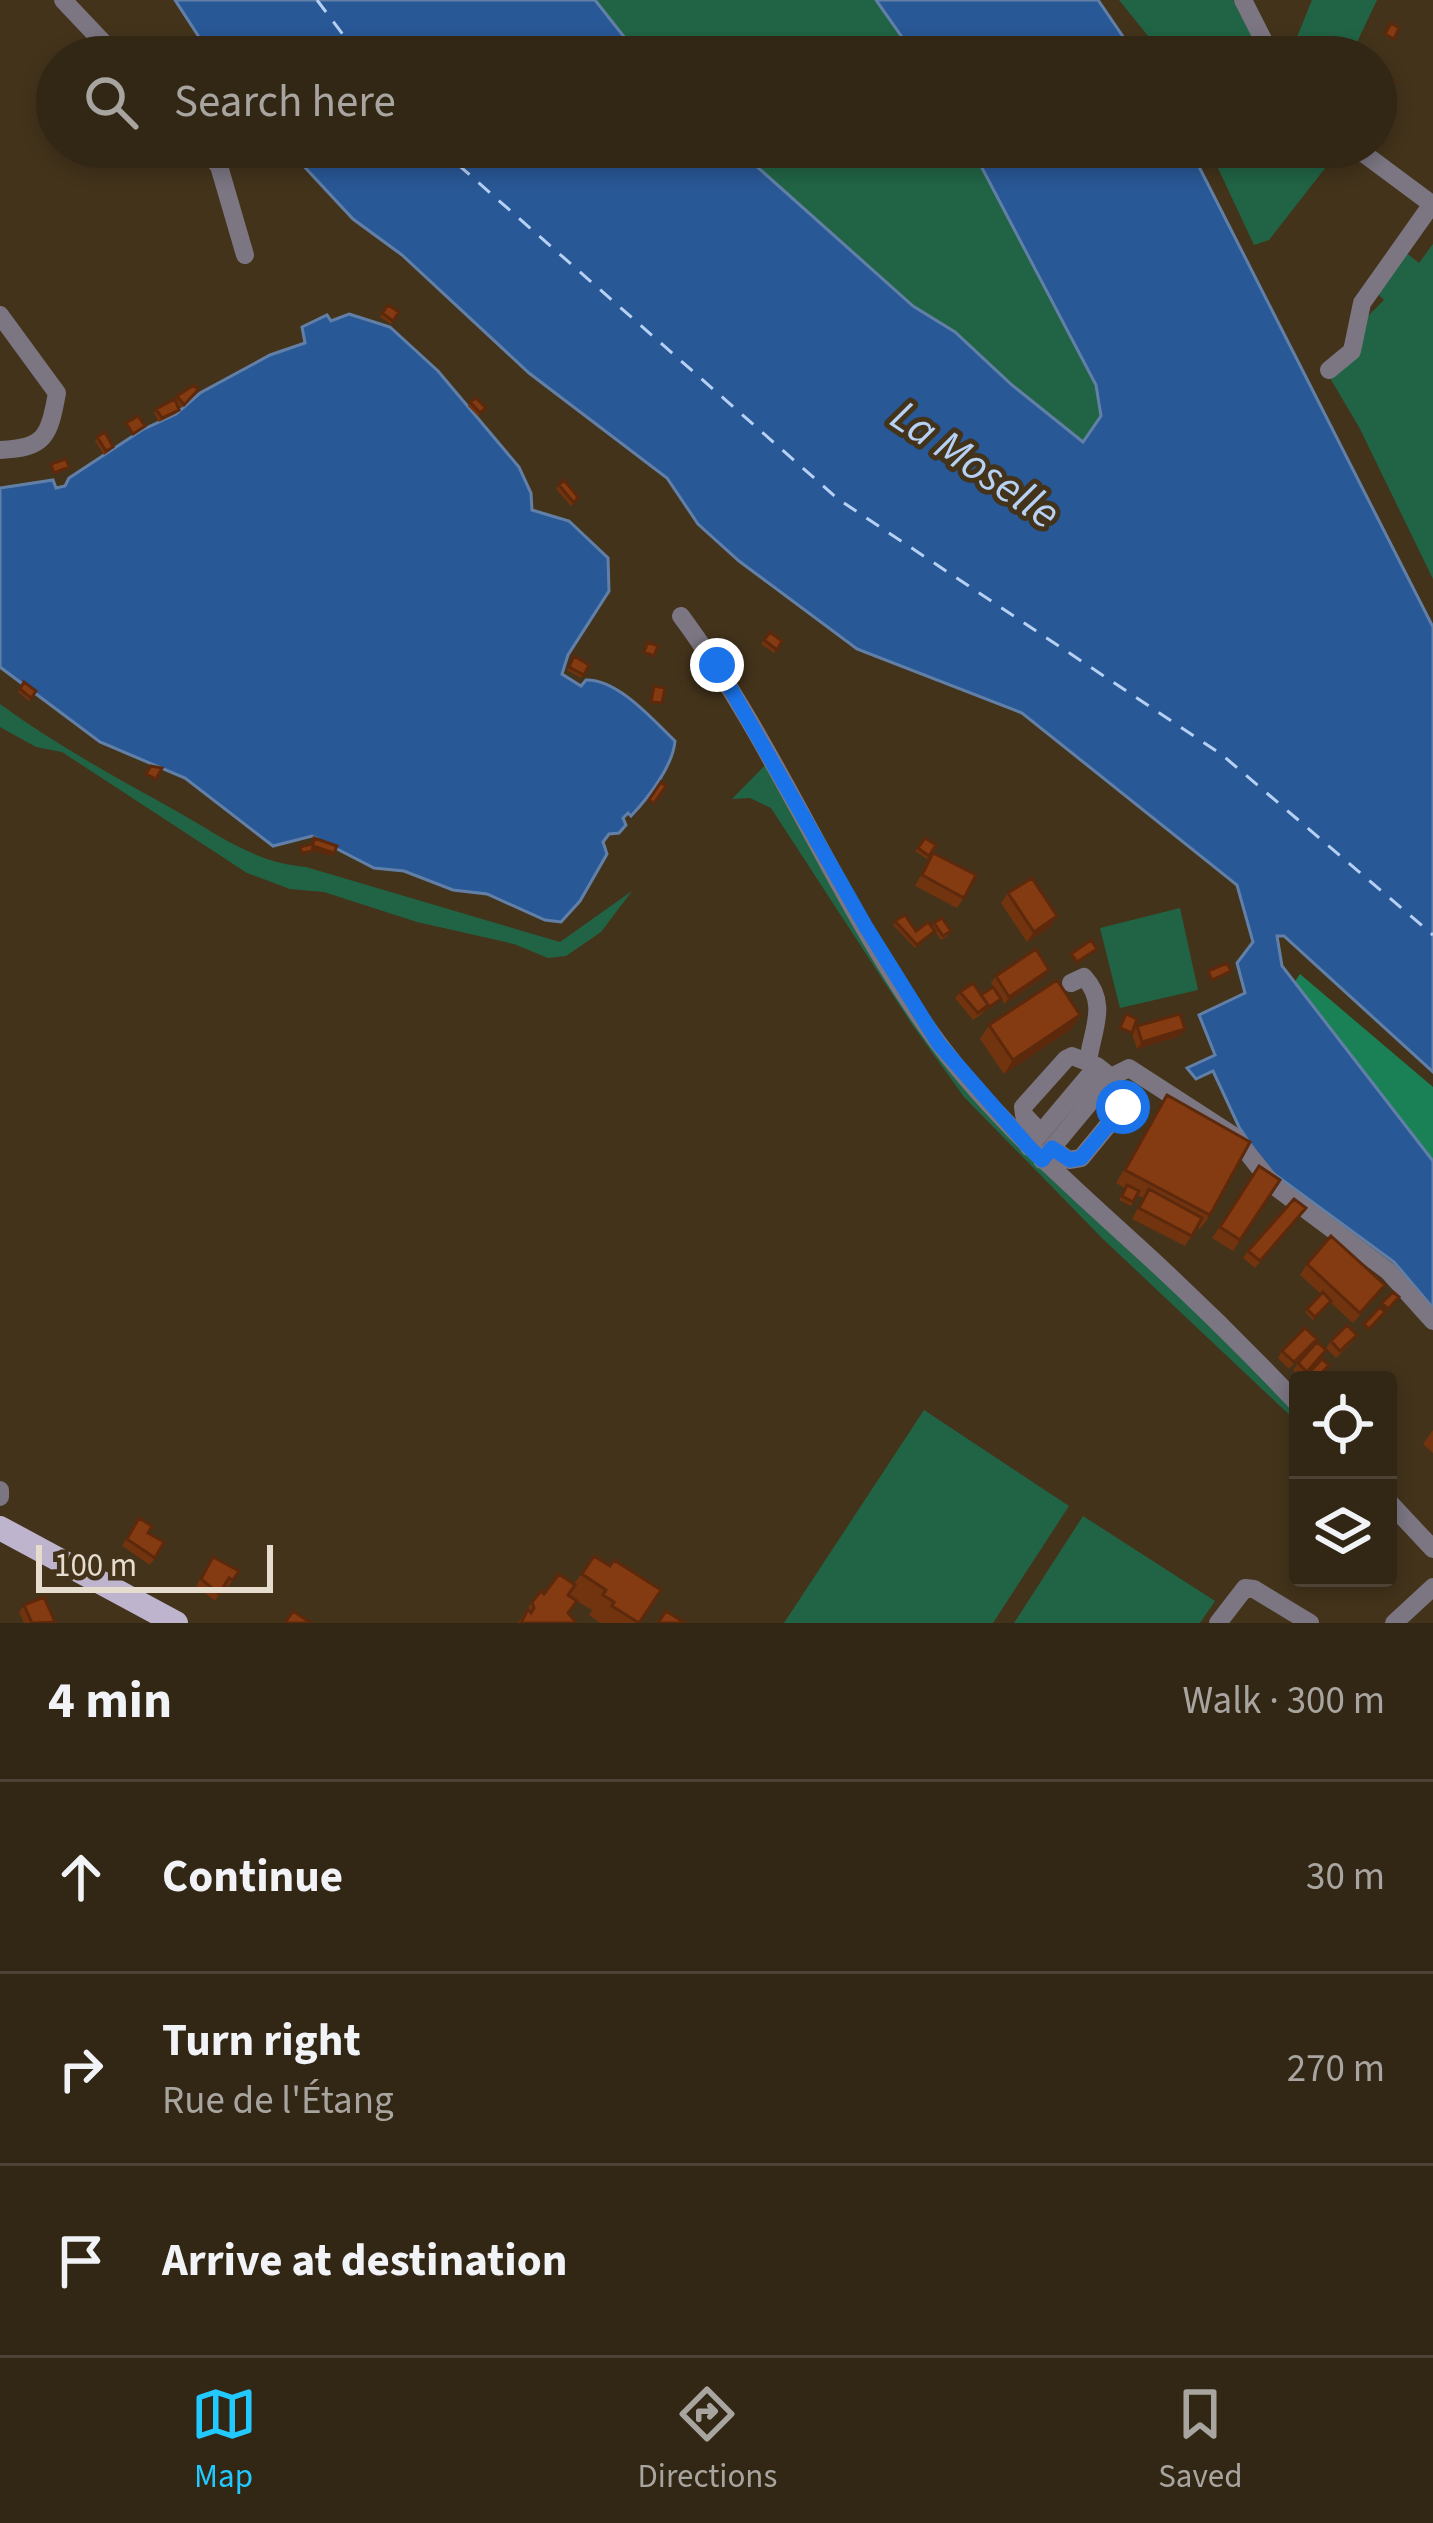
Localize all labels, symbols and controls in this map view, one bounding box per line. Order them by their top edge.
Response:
search box [36,36,1397,168]
icon: search [78,69,144,135]
text: Search here [174,70,396,134]
water label: La Moselle [878,385,1072,545]
route end [690,638,744,692]
route start [1096,1080,1150,1134]
map controls [1289,1371,1397,1587]
button: locate [1289,1371,1397,1479]
button: layers [1289,1479,1397,1587]
scale bar [36,1539,273,1592]
text: 100 m [54,1542,137,1589]
text: 4 min [48,1665,172,1737]
text: Walk · 300 m [1182,1673,1385,1729]
icon: ahead [48,1844,114,1910]
text: Continue [162,1845,343,1909]
text: 30 m [1306,1849,1385,1905]
text: Turn right [162,2009,361,2073]
icon: right [48,2036,114,2102]
text: 270 m [1287,2041,1385,2097]
text: Rue de l'Étang [162,2073,394,2129]
icon: arrive [48,2228,114,2294]
text: Arrive at destination [162,2229,567,2293]
tab: Map [191,2381,257,2500]
tab: Directions [638,2381,777,2500]
tab: Saved [1158,2381,1242,2500]

